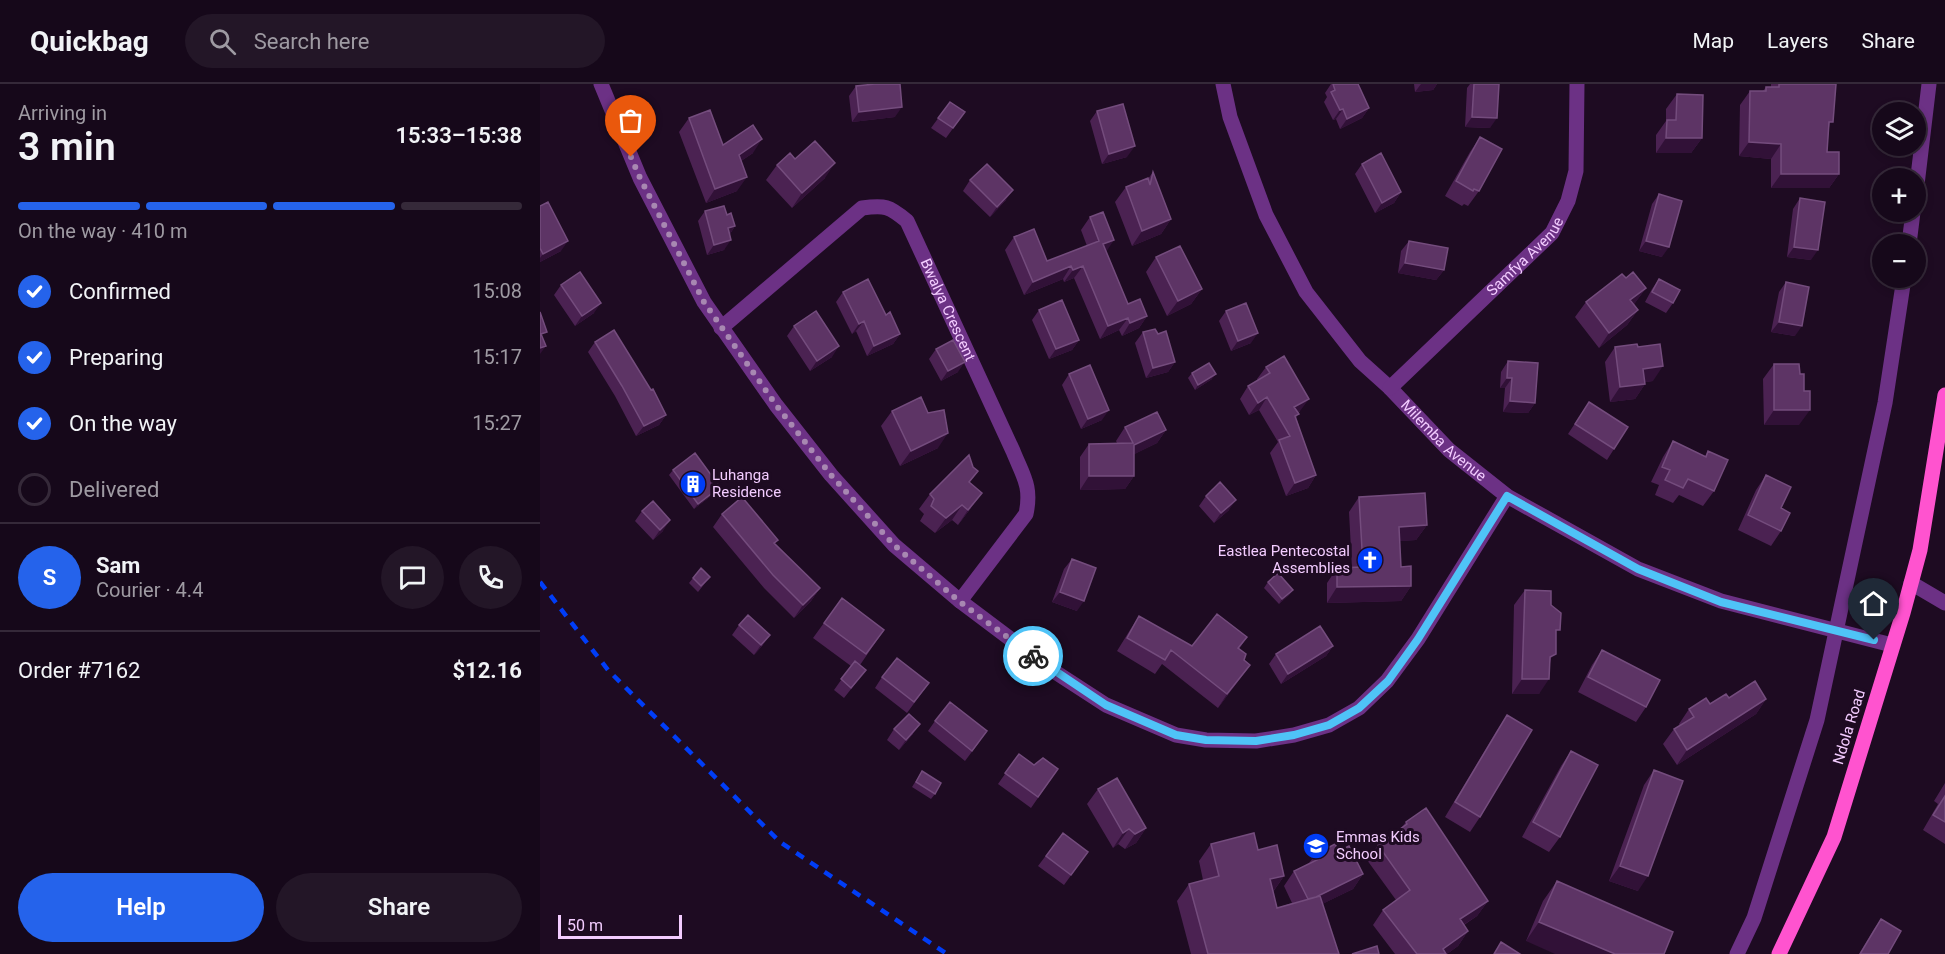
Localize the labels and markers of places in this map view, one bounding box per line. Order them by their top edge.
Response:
pin [605,95,656,157]
place label: Luhanga Residence [712,466,781,501]
building icon: Luhanga Residence [678,469,708,499]
place label: Eastlea Pentecostal Assemblies [1218,542,1350,577]
church icon: Eastlea Pentecostal Assemblies [1355,545,1385,575]
pin [1848,578,1899,640]
place label: Emmas Kids School [1336,828,1420,863]
school or university icon: Emmas Kids School [1301,831,1331,861]

